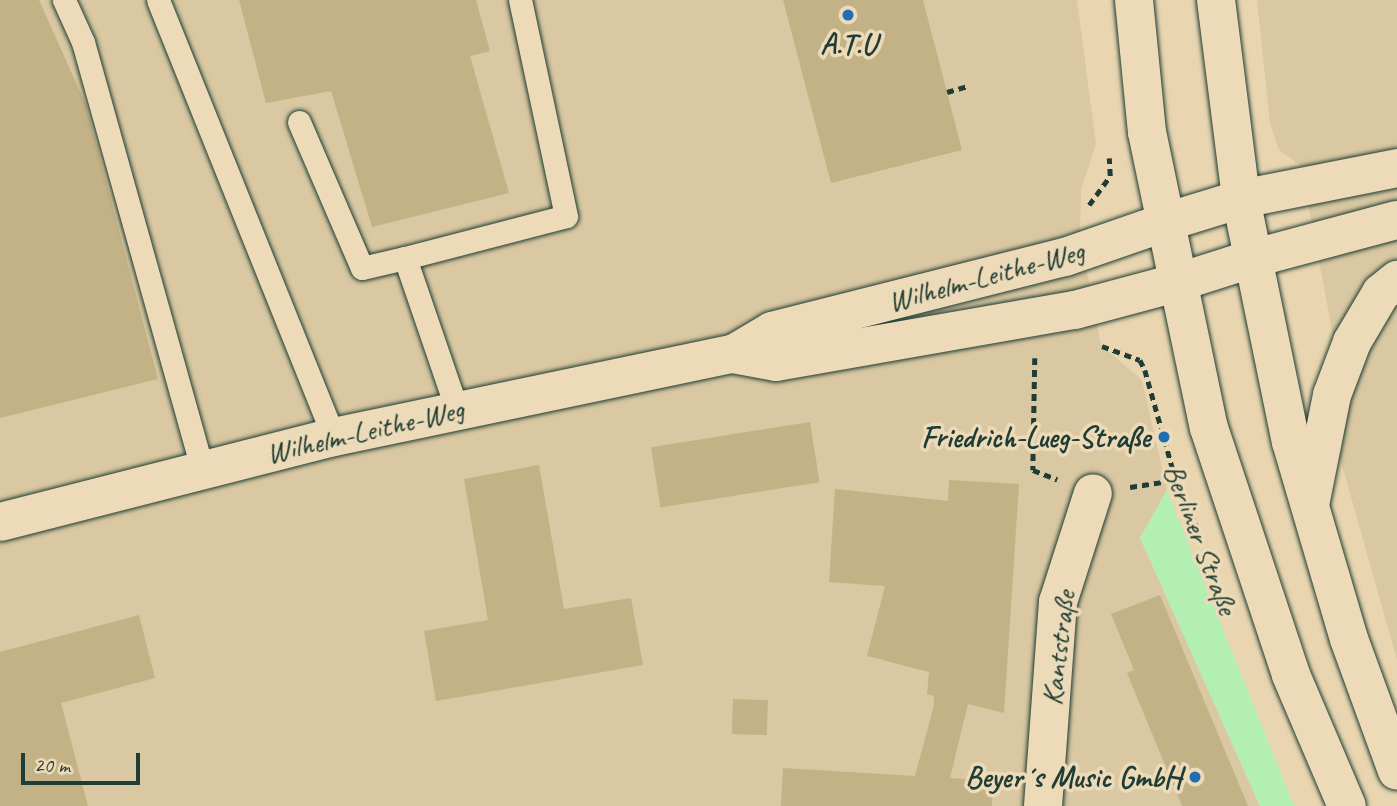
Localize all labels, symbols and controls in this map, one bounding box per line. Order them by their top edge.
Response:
marker: A.T.U [840,7,856,23]
place label: A.T.U [820,26,876,62]
street label: Wilhelm-Leithe-Weg [884,233,1088,319]
street label: Wilhelm-Leithe-Weg [263,391,467,471]
place label: Friedrich-Lueg-Straße [921,419,1150,455]
marker: Friedrich-Lueg-Straße [1156,429,1172,445]
street label: Berliner Straße [1156,458,1246,620]
street label: Kantstraße [1033,589,1083,707]
scale bar [24,740,144,784]
text: 20 m [34,752,70,778]
place label: Beyer´s Music GmbH [966,759,1181,795]
marker: Beyer´s Music GmbH [1187,769,1203,785]

